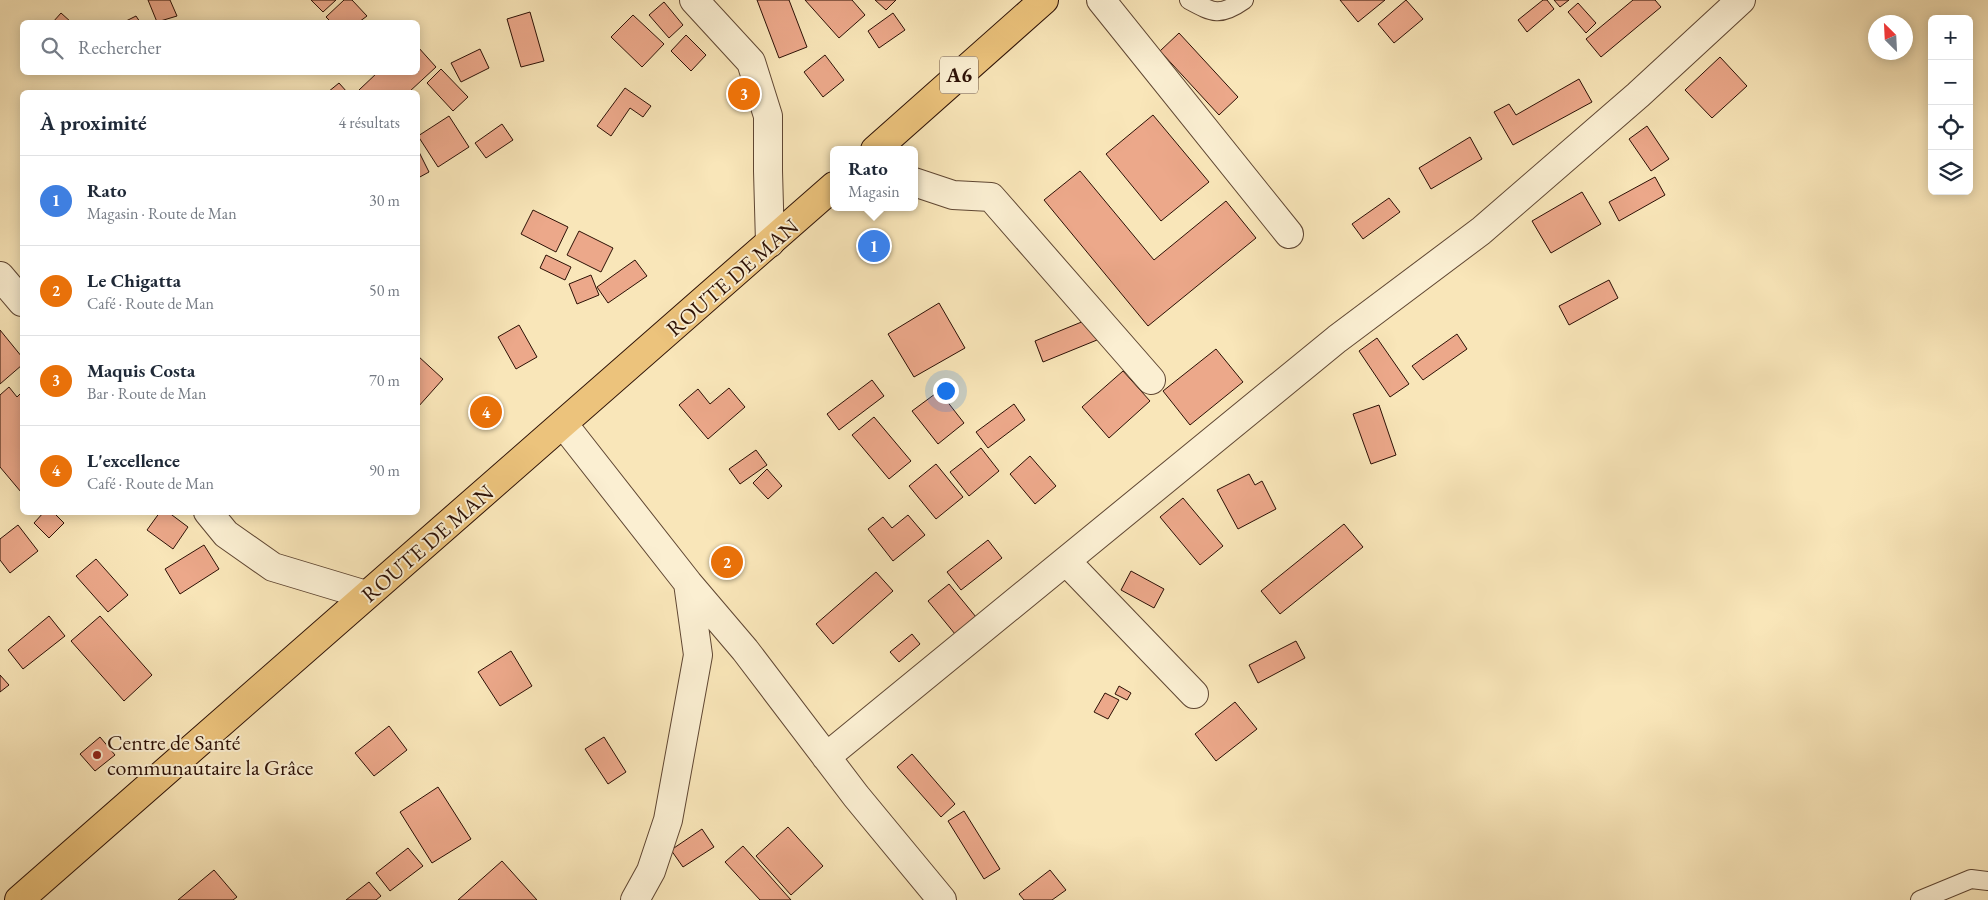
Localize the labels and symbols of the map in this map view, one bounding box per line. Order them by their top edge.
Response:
north arrow [1868,15,1913,60]
road number: A6 [940,56,978,94]
pin: 3 [728,75,760,113]
street label: ROUTE DE MAN [660,212,805,343]
pin: 1 [858,227,890,265]
your location [933,378,959,404]
pin: 4 [470,393,502,431]
street label: ROUTE DE MAN [355,478,500,609]
pin: 2 [711,543,743,581]
place label: Centre de Santé communautaire la Grâce [107,728,314,782]
marker: Centre de Santé communautaire la Grâce [91,749,103,761]

